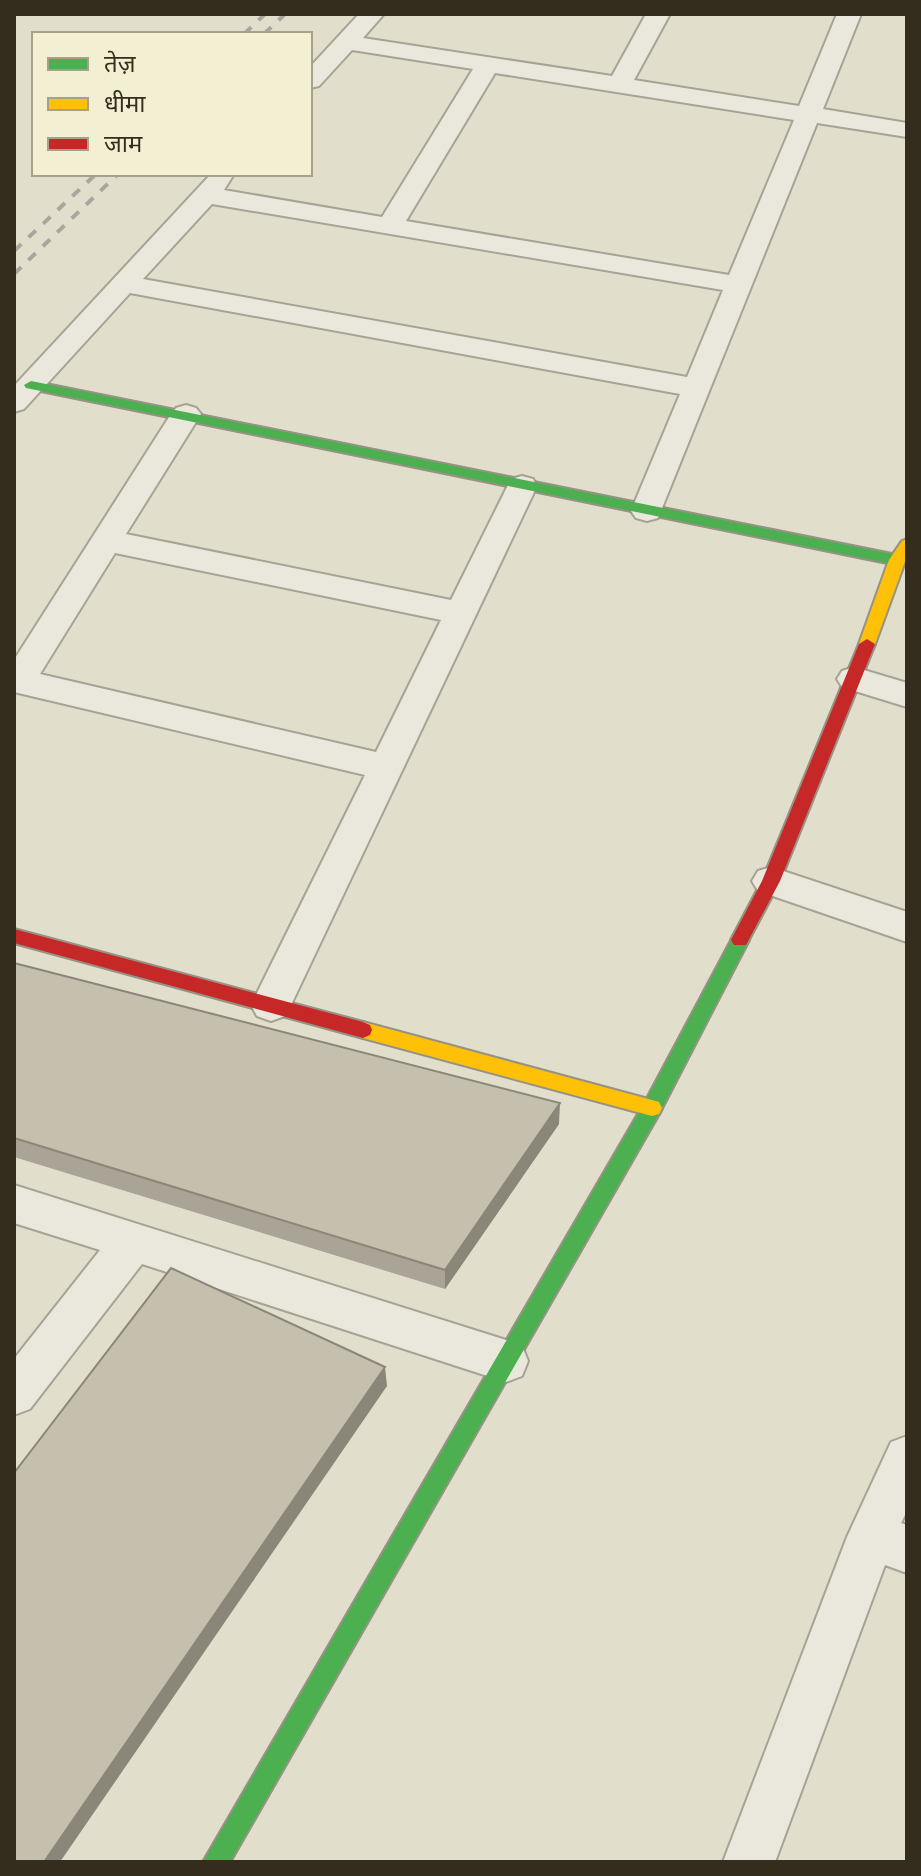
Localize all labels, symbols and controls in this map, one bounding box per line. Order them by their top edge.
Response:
legend [32,32,312,176]
text: तेज़ [104,49,137,78]
text: धीमा [104,89,146,118]
text: जाम [104,129,143,158]

